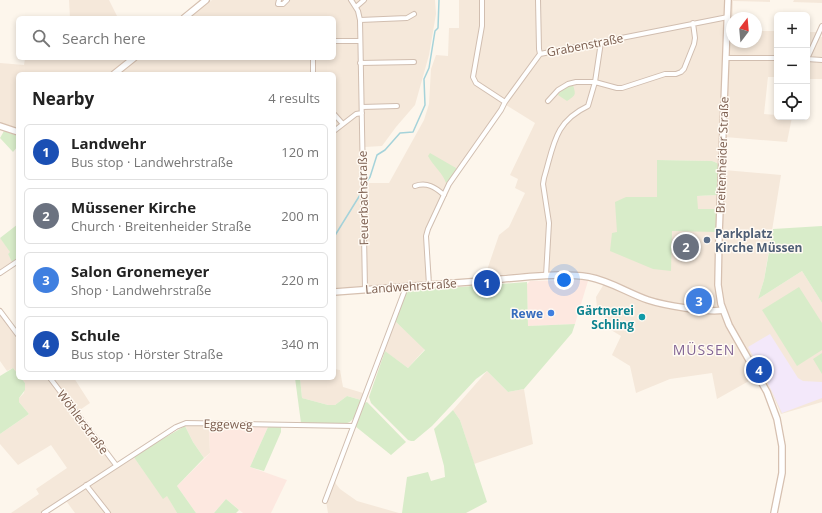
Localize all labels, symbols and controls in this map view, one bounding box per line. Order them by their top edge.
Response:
north arrow [726,12,762,48]
map controls [774,12,810,120]
button: + [774,12,810,48]
search box [16,16,336,60]
icon: search [30,27,52,49]
text: Search here [62,28,146,48]
street label: Grabenstraße [545,29,625,61]
button: − [774,48,810,84]
button: locate [774,84,810,120]
text: Nearby [32,87,94,110]
text: 4 results [268,89,320,107]
street label: Breitenheider Straße [711,96,733,214]
text: Landwehr [71,133,146,153]
text: 1 [42,143,50,161]
text: 120 m [281,143,319,161]
street label: Feuerbachstraße [354,150,372,246]
text: Bus stop · Landwehrstraße [71,153,233,171]
text: Müssener Kirche [71,197,196,217]
text: 2 [42,207,50,225]
text: 200 m [281,207,319,225]
text: Church · Breitenheider Straße [71,217,251,235]
place label: Parkplatz Kirche Müssen [715,225,802,256]
pin: 2 [673,232,699,262]
marker: Parkplatz Kirche Müssen [702,235,712,245]
text: Salon Gronemeyer [71,261,209,281]
pin: 1 [474,268,500,298]
your location [554,270,574,290]
text: 3 [42,271,50,289]
text: 220 m [281,271,319,289]
street label: Landwehrstraße [365,274,458,298]
text: Shop · Landwehrstraße [71,281,211,299]
pin: 3 [686,286,712,316]
place label: Gärtnerei Schling [576,302,634,333]
place label: Rewe [511,305,543,322]
marker: Rewe [546,308,556,318]
marker: Gärtnerei Schling [637,312,647,322]
text: Schule [71,325,120,345]
text: 4 [42,335,50,353]
text: 340 m [281,335,319,353]
district label: MÜSSEN [673,340,735,359]
text: Bus stop · Hörster Straße [71,345,223,363]
pin: 4 [746,355,772,385]
street label: Wöhlerstraße [53,386,113,458]
street label: Eggeweg [203,415,253,433]

